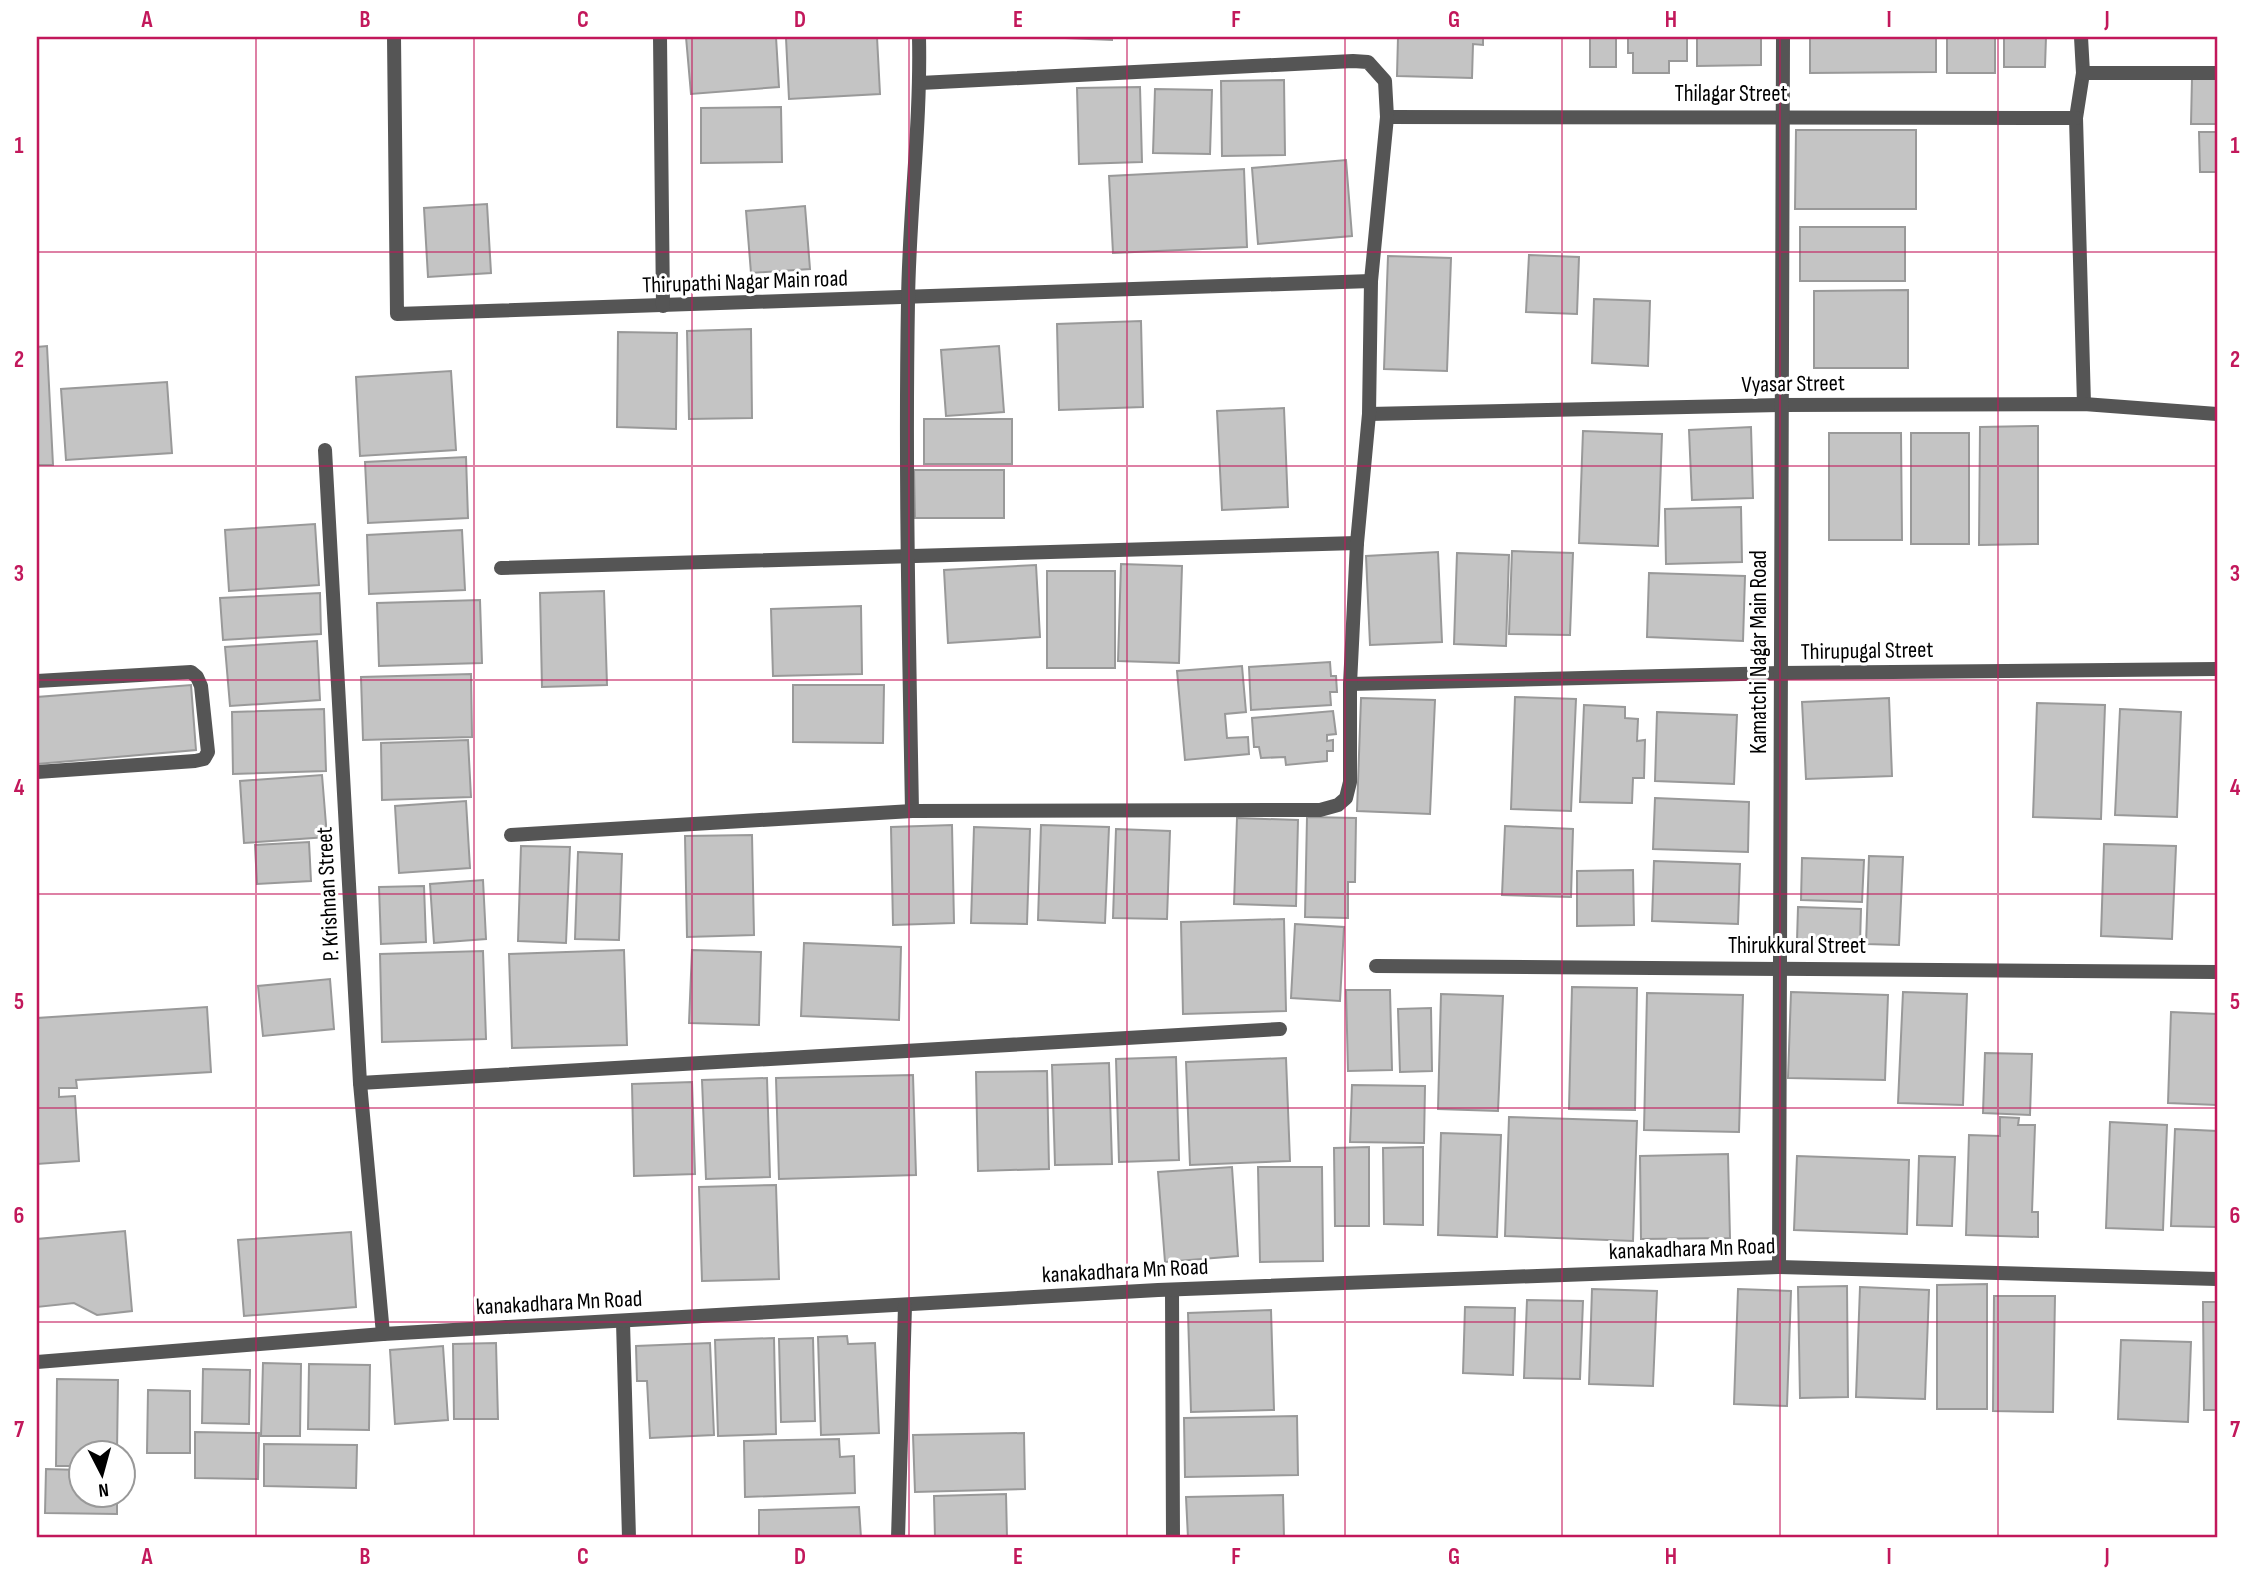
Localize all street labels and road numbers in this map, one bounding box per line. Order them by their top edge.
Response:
street label: Thilagar Street [1675,80,1787,108]
street label: Thirupathi Nagar Main road [642,264,848,300]
street label: Vyasar Street [1741,369,1845,399]
street label: Kamatchi Nagar Main Road [1745,550,1773,754]
street label: Thirupugal Street [1800,636,1934,666]
street label: P. Krishnan Street [310,826,345,962]
street label: Thirukkural Street [1728,932,1866,960]
street label: kanakadhara Mn Road [1608,1232,1776,1266]
street label: kanakadhara Mn Road [1041,1253,1209,1289]
street label: kanakadhara Mn Road [475,1285,643,1321]

